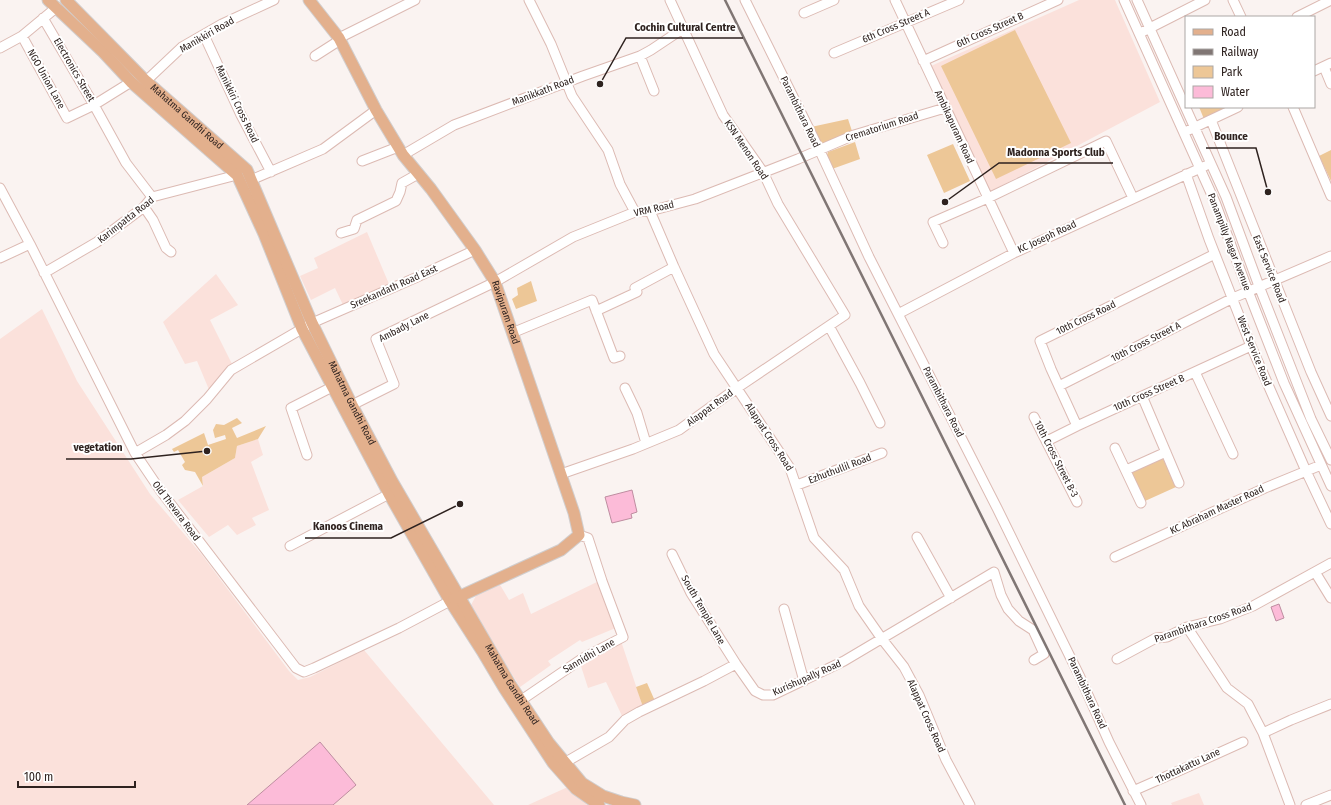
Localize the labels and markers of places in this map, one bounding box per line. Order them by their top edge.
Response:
callout: Cochin Cultural Centre [626,15,743,38]
callout: Bounce [1206,125,1256,148]
callout: Madonna Sports Club [999,140,1113,163]
callout: vegetation [66,436,131,459]
callout: Kanoos Cinema [305,515,391,538]

